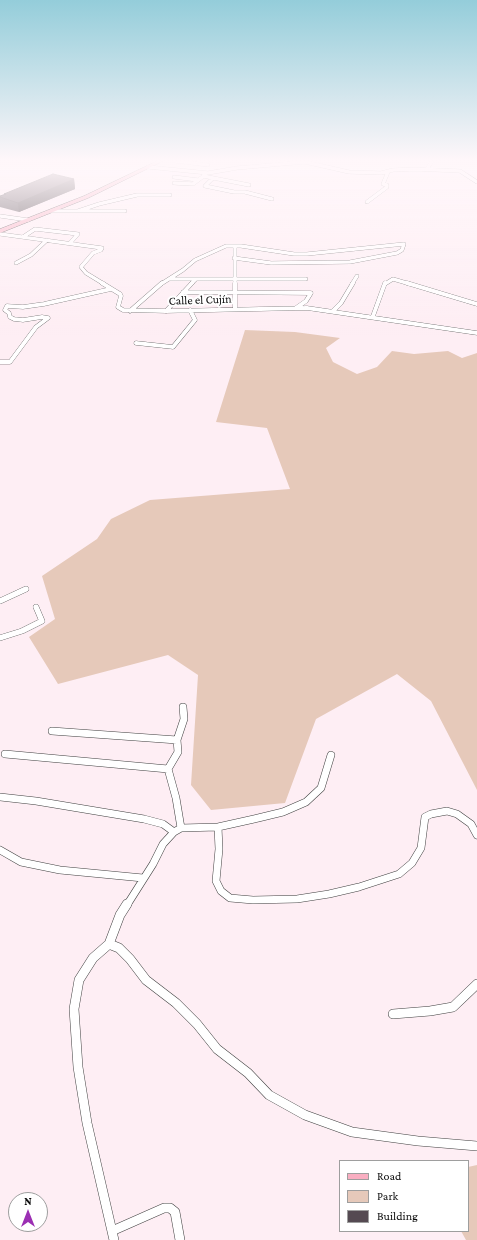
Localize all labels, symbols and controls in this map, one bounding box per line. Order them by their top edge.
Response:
street label: Calle el Cujín [168,292,232,308]
legend [339,1160,469,1232]
text: Road [377,1169,401,1183]
text: Park [377,1189,398,1203]
north arrow [8,1192,48,1232]
text: N [24,1195,32,1207]
text: Building [377,1209,418,1223]

